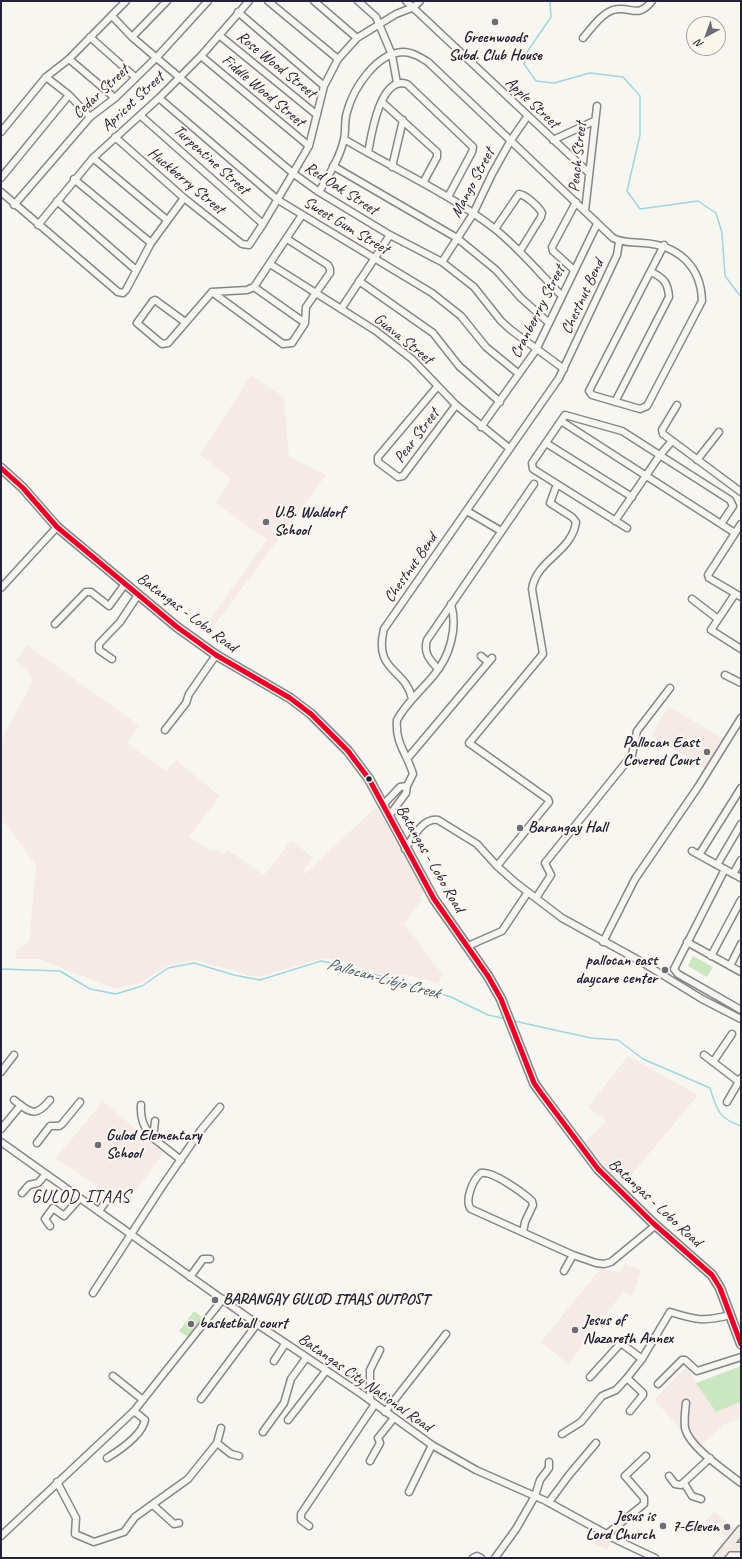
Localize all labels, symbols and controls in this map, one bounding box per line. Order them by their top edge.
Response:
north arrow [686,16,726,56]
marker: Greenwoods Subd. Club House [490,17,500,27]
street label: Rose Wood Street [232,27,320,103]
place label: Greenwoods Subd. Club House [448,28,542,66]
text: N [692,37,706,52]
street label: Fiddle Wood Street [218,51,308,131]
street label: Cedar Street [69,61,133,123]
street label: Apricot Street [98,68,168,136]
street label: Apple Street [501,73,563,133]
street label: Turpentine Street [169,121,253,199]
street label: Peach Street [565,121,591,193]
street label: Huckberry Street [144,143,228,219]
street label: Mango Street [447,145,499,221]
street label: Red Oak Street [301,158,381,220]
street label: Sweet Gum Street [300,193,392,259]
street label: Chestnut Bend [557,257,609,337]
street label: Cranberrry Street [507,263,569,361]
street label: Guava Street [369,309,437,369]
street label: Pear Street [390,405,444,467]
place label: U.B. Waldorf School [274,503,345,541]
marker: U.B. Waldorf School [261,517,271,527]
street label: Chestnut Bend [380,530,442,606]
street label: Batangas - Lobo Road [133,569,241,657]
place label: Pallocan East Covered Court [623,733,699,771]
marker: Pallocan East Covered Court [702,747,712,757]
unlabelled marker [364,774,374,784]
street label: Batangas - Lobo Road [392,802,468,916]
place label: Barangay Hall [528,818,607,838]
marker: Barangay Hall [515,823,525,833]
place label: pallocan east daycare center [575,951,657,989]
water label: Pallocan-Libjo Creek [324,954,442,1004]
marker: pallocan east daycare center [660,965,670,975]
place label: Gulod Elementary School [106,1126,201,1164]
marker: Gulod Elementary School [93,1140,103,1150]
street label: Batangas - Lobo Road [604,1155,706,1251]
district label: GULOD ITAAS [31,1186,131,1208]
place label: BARANGAY GULOD ITAAS OUTPOST [223,1290,429,1310]
marker: BARANGAY GULOD ITAAS OUTPOST [210,1295,220,1305]
place label: Jesus of Nazareth Annex [583,1311,673,1349]
place label: basketball court [199,1314,287,1334]
marker: basketball court [186,1319,196,1329]
marker: Jesus of Nazareth Annex [570,1325,580,1335]
street label: Batangas City National Road [294,1330,436,1436]
place label: Jesus is Lord Church [586,1507,655,1545]
place label: 7-Eleven [672,1517,719,1537]
marker: Jesus is Lord Church [658,1521,668,1531]
marker: 7-Eleven [722,1522,732,1532]

